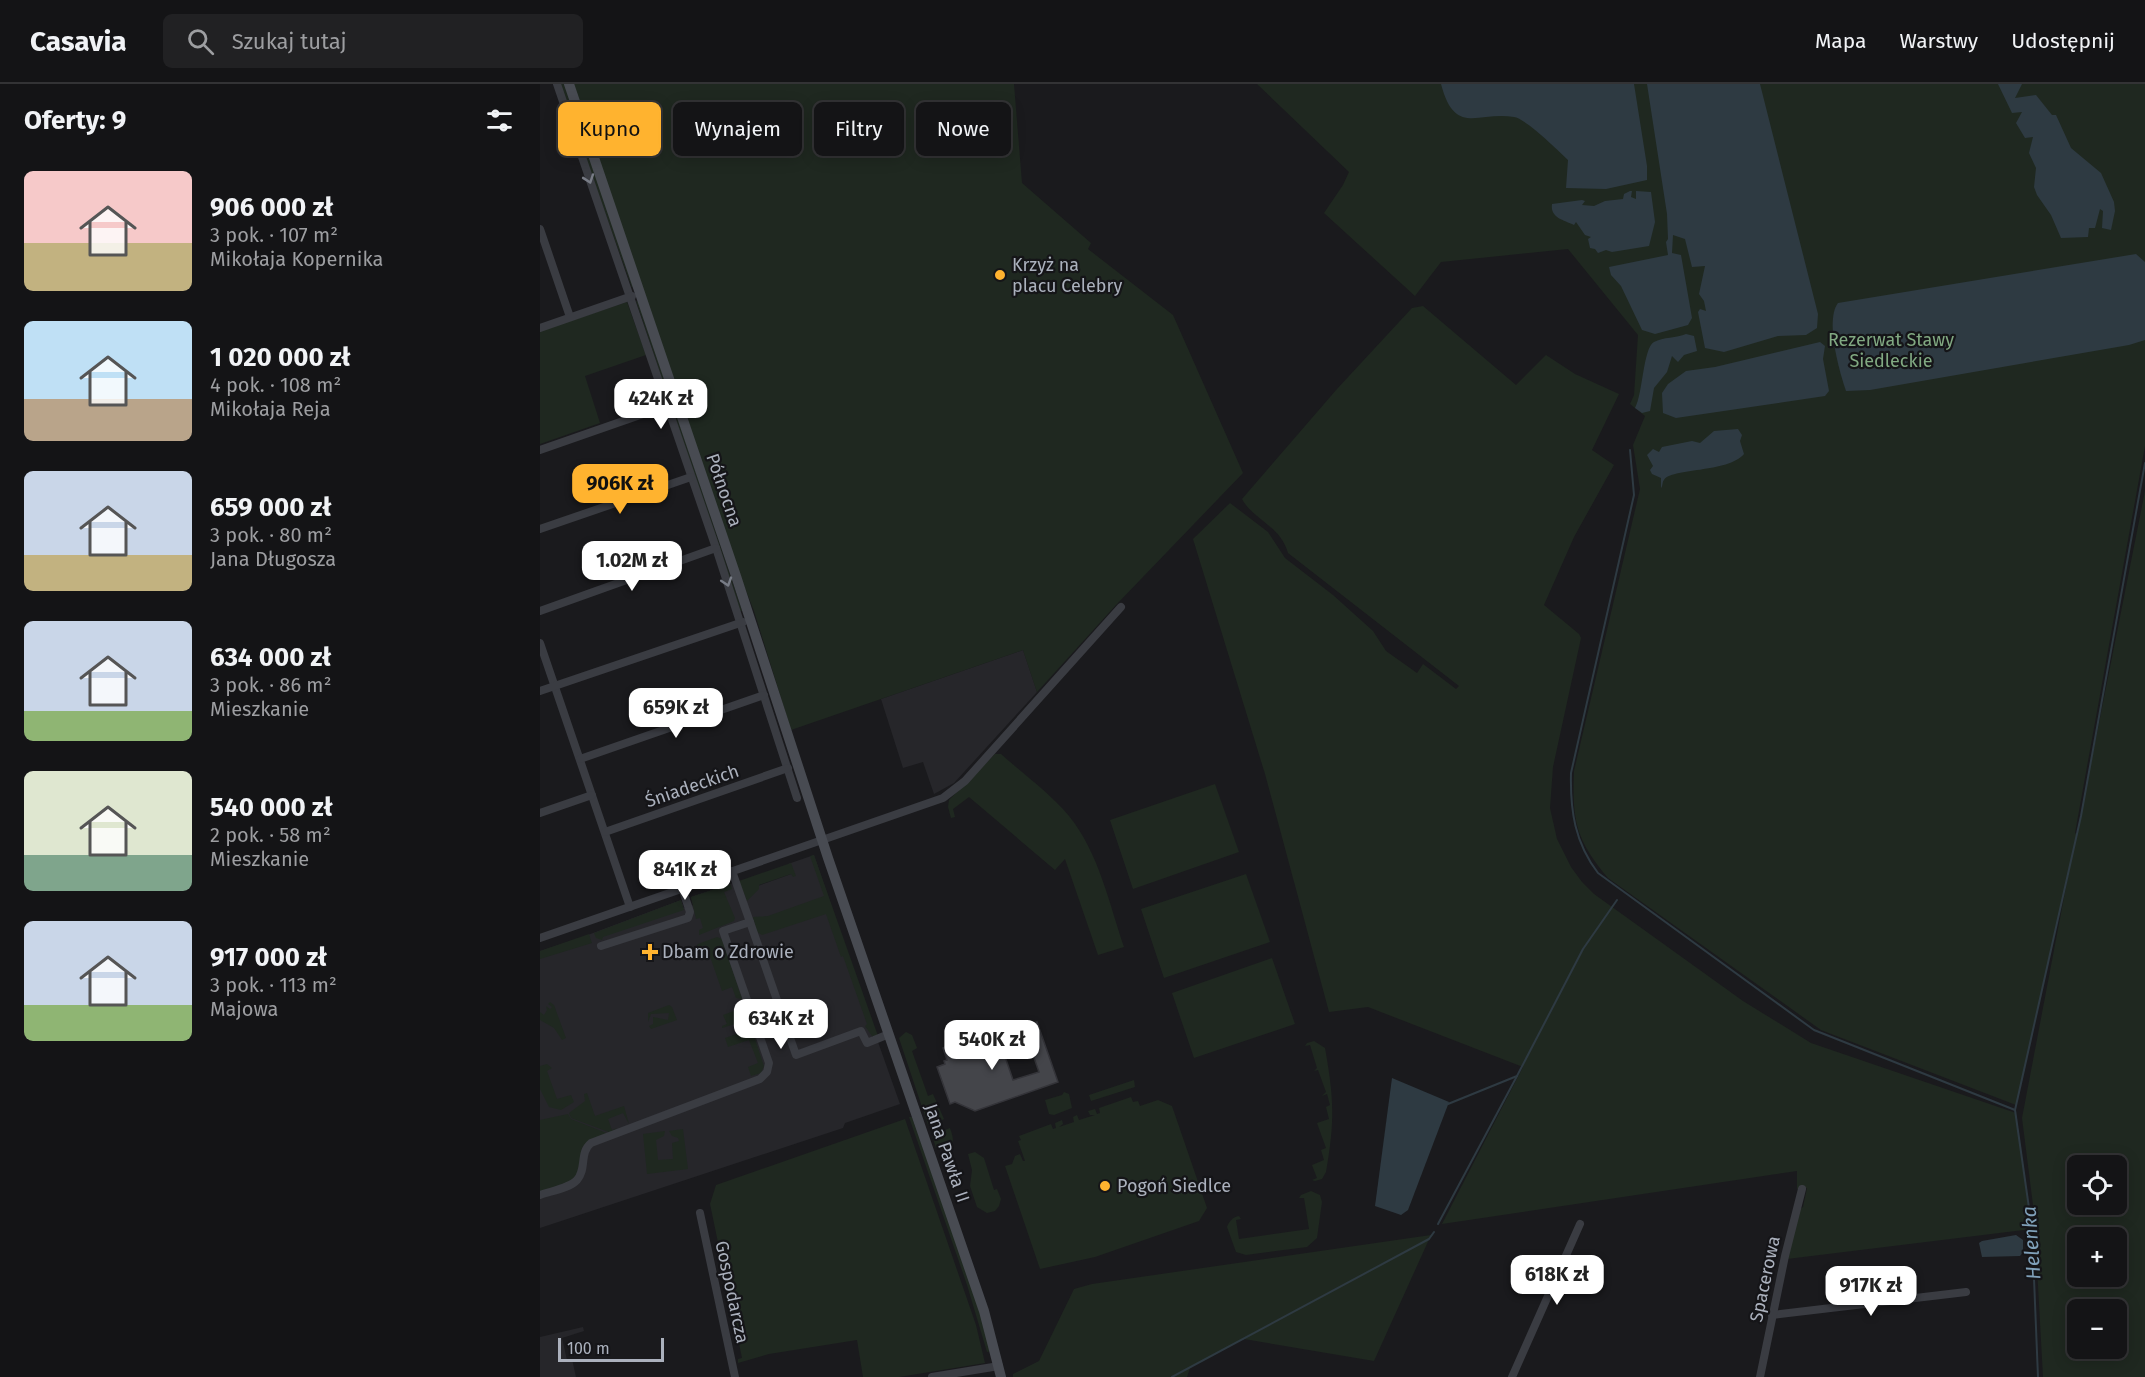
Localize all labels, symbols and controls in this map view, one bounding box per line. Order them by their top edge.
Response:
search box [163,14,583,68]
text: Casavia [30,25,127,58]
icon: search [184,25,217,58]
text: Szukaj tutaj [232,28,347,55]
text: Mapa [1815,28,1866,54]
text: Warstwy [1899,28,1978,54]
text: Udostępnij [2011,28,2115,54]
chip: Kupno [558,102,661,156]
chip: Wynajem [673,102,802,156]
chip: Filtry [814,102,904,156]
chip: Nowe [916,102,1011,156]
icon: filters [483,104,516,137]
text: Oferty: 9 [24,105,126,136]
one-way arrow [581,173,594,184]
text: 906 000 zł [210,192,333,223]
icon: home [72,195,144,267]
text: 3 pok. · 107 m² [210,223,338,247]
text: Mikołaja Kopernika [210,247,383,271]
place label: Krzyż na placu Celebry [1012,254,1123,297]
marker: Krzyż na placu Celebry [993,268,1007,282]
park label: Rezerwat Stawy Siedleckie [1828,329,1954,372]
text: 1 020 000 zł [210,342,351,373]
icon: home [72,345,144,417]
text: 4 pok. · 108 m² [210,373,341,397]
pin: 424K zł [606,379,716,430]
text: 424K zł [628,386,694,410]
text: Mikołaja Reja [210,397,331,421]
street label: Północna [701,450,747,530]
pin: 906K zł [565,464,675,515]
text: 906K zł [586,471,654,495]
text: 659 000 zł [210,492,332,523]
icon: home [72,495,144,567]
text: 3 pok. · 80 m² [210,523,332,547]
pin: 1.02M zł [570,541,694,592]
text: Jana Długosza [210,547,336,571]
text: 1.02M zł [596,548,668,572]
one-way arrow [720,576,732,587]
text: 634 000 zł [210,642,331,673]
icon: home [72,645,144,717]
text: 3 pok. · 86 m² [210,673,331,697]
pin: 659K zł [621,688,731,739]
text: 659K zł [643,695,709,719]
text: Mieszkanie [210,697,309,721]
street label: Śniadeckich [642,759,742,812]
text: 540 000 zł [210,792,333,823]
icon: home [72,795,144,867]
text: 2 pok. · 58 m² [210,823,331,847]
text: Mieszkanie [210,847,309,871]
pin: 841K zł [630,850,740,901]
text: 841K zł [653,857,717,881]
place label: Dbam o Zdrowie [662,941,794,963]
text: 917 000 zł [210,942,327,973]
icon: home [72,945,144,1017]
marker: Dbam o Zdrowie [643,945,657,959]
text: 3 pok. · 113 m² [210,973,337,997]
text: Majowa [210,997,279,1021]
pin: 634K zł [726,999,836,1050]
text: 634K zł [748,1006,814,1030]
pin: 540K zł [937,1020,1047,1071]
text: 540K zł [958,1027,1026,1051]
street label: Jana Pawła II [920,1101,974,1205]
map controls [2067,1155,2127,1359]
button: locate [2067,1155,2127,1215]
place label: Pogoń Siedlce [1117,1175,1231,1197]
marker: Pogoń Siedlce [1098,1179,1112,1193]
water label: Helenka [2016,1205,2046,1281]
button: + [2067,1227,2127,1287]
street label: Spacerowa [1745,1234,1785,1324]
street label: Gospodarcza [710,1239,754,1345]
pin: 618K zł [1502,1255,1612,1306]
text: 618K zł [1525,1262,1589,1286]
pin: 917K zł [1816,1266,1926,1317]
text: 917K zł [1840,1273,1902,1297]
button: − [2067,1299,2127,1359]
scale bar [558,1335,664,1362]
text: 100 m [567,1339,610,1358]

